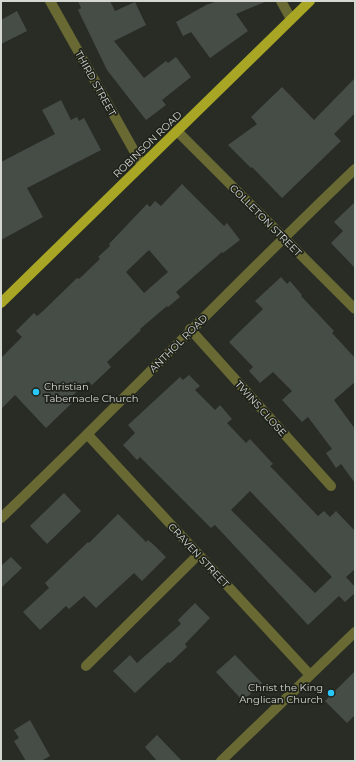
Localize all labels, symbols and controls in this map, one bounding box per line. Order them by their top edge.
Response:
street label: THIRD STREET [72,48,119,119]
street label: ROBINSON ROAD [110,108,184,180]
street label: COLLETON STREET [227,182,305,259]
street label: ANTHOL ROAD [147,312,210,375]
street label: TWINS CLOSE [232,378,289,439]
place label: Christian Tabernacle Church [44,380,138,405]
marker: Christian Tabernacle Church [31,387,41,397]
street label: CRAVEN STREET [165,520,232,591]
place label: Christ the King Anglican Church [239,681,323,706]
marker: Christ the King Anglican Church [326,688,336,698]

